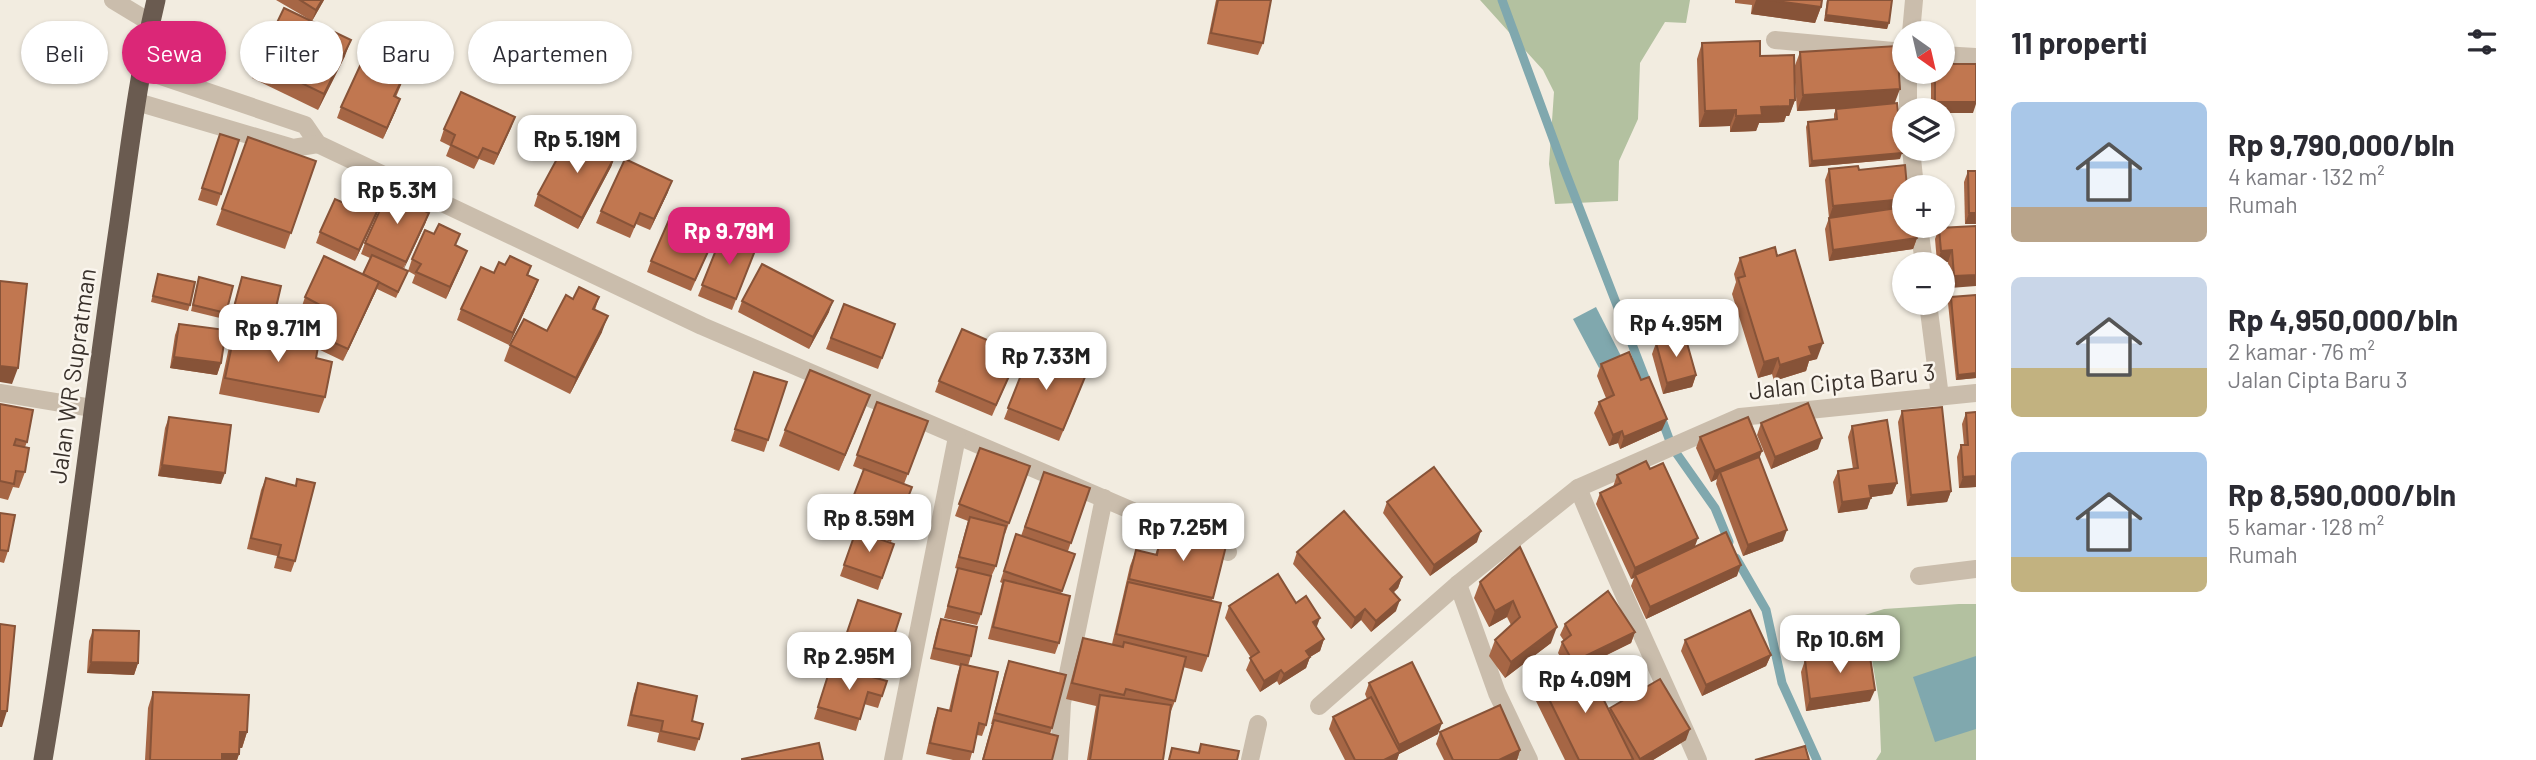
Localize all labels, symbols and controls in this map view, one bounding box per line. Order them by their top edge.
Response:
chip: Beli [21,21,108,84]
chip: Sewa [122,21,226,84]
chip: Filter [240,21,343,84]
chip: Baru [357,21,454,84]
chip: Apartemen [468,21,632,84]
north arrow [1892,21,1955,84]
map controls [1892,21,1955,315]
icon: filters [2463,23,2501,61]
text: 11 properti [2011,24,2147,60]
button: layers [1892,98,1955,161]
pin: Rp 5.19M [505,116,649,175]
text: Rp 5.19M [533,124,621,152]
text: Rp 9,790,000/bln [2228,126,2455,162]
icon: home [2067,130,2151,214]
text: 4 kamar · 132 m² [2228,162,2385,190]
pin: Rp 5.3M [332,166,462,226]
text: Rp 5.3M [357,175,437,203]
button: + [1892,175,1955,238]
text: Rumah [2228,190,2298,218]
pin: Rp 9.79M [657,208,801,267]
text: Rp 9.79M [684,216,774,244]
button: − [1892,252,1955,315]
street label: Jalan WR Supratman [42,266,101,485]
pin: Rp 4.95M [1604,300,1748,359]
text: Rp 4,950,000/bln [2228,301,2458,337]
pin: Rp 9.71M [206,304,350,364]
icon: home [2067,305,2151,389]
text: Rp 4.95M [1630,308,1722,336]
text: Rp 9.71M [235,313,321,341]
pin: Rp 7.33M [974,332,1118,392]
text: 2 kamar · 76 m² [2228,337,2375,365]
text: Rp 7.33M [1001,341,1091,369]
street label: Jalan Cipta Baru 3 [1747,356,1936,405]
text: Jalan Cipta Baru 3 [2228,365,2408,393]
text: Rp 8,590,000/bln [2228,476,2456,512]
icon: home [2067,480,2151,564]
pin: Rp 8.59M [797,494,941,554]
text: Rp 8.59M [823,503,915,531]
pin: Rp 7.25M [1111,504,1255,563]
text: Rp 7.25M [1138,512,1228,540]
text: 5 kamar · 128 m² [2228,512,2384,540]
text: Rumah [2228,540,2298,568]
pin: Rp 10.6M [1768,616,1912,675]
text: Rp 10.6M [1796,624,1884,652]
pin: Rp 2.95M [777,632,921,692]
text: Rp 2.95M [803,641,895,669]
pin: Rp 4.09M [1513,656,1657,715]
text: Rp 4.09M [1538,664,1632,692]

